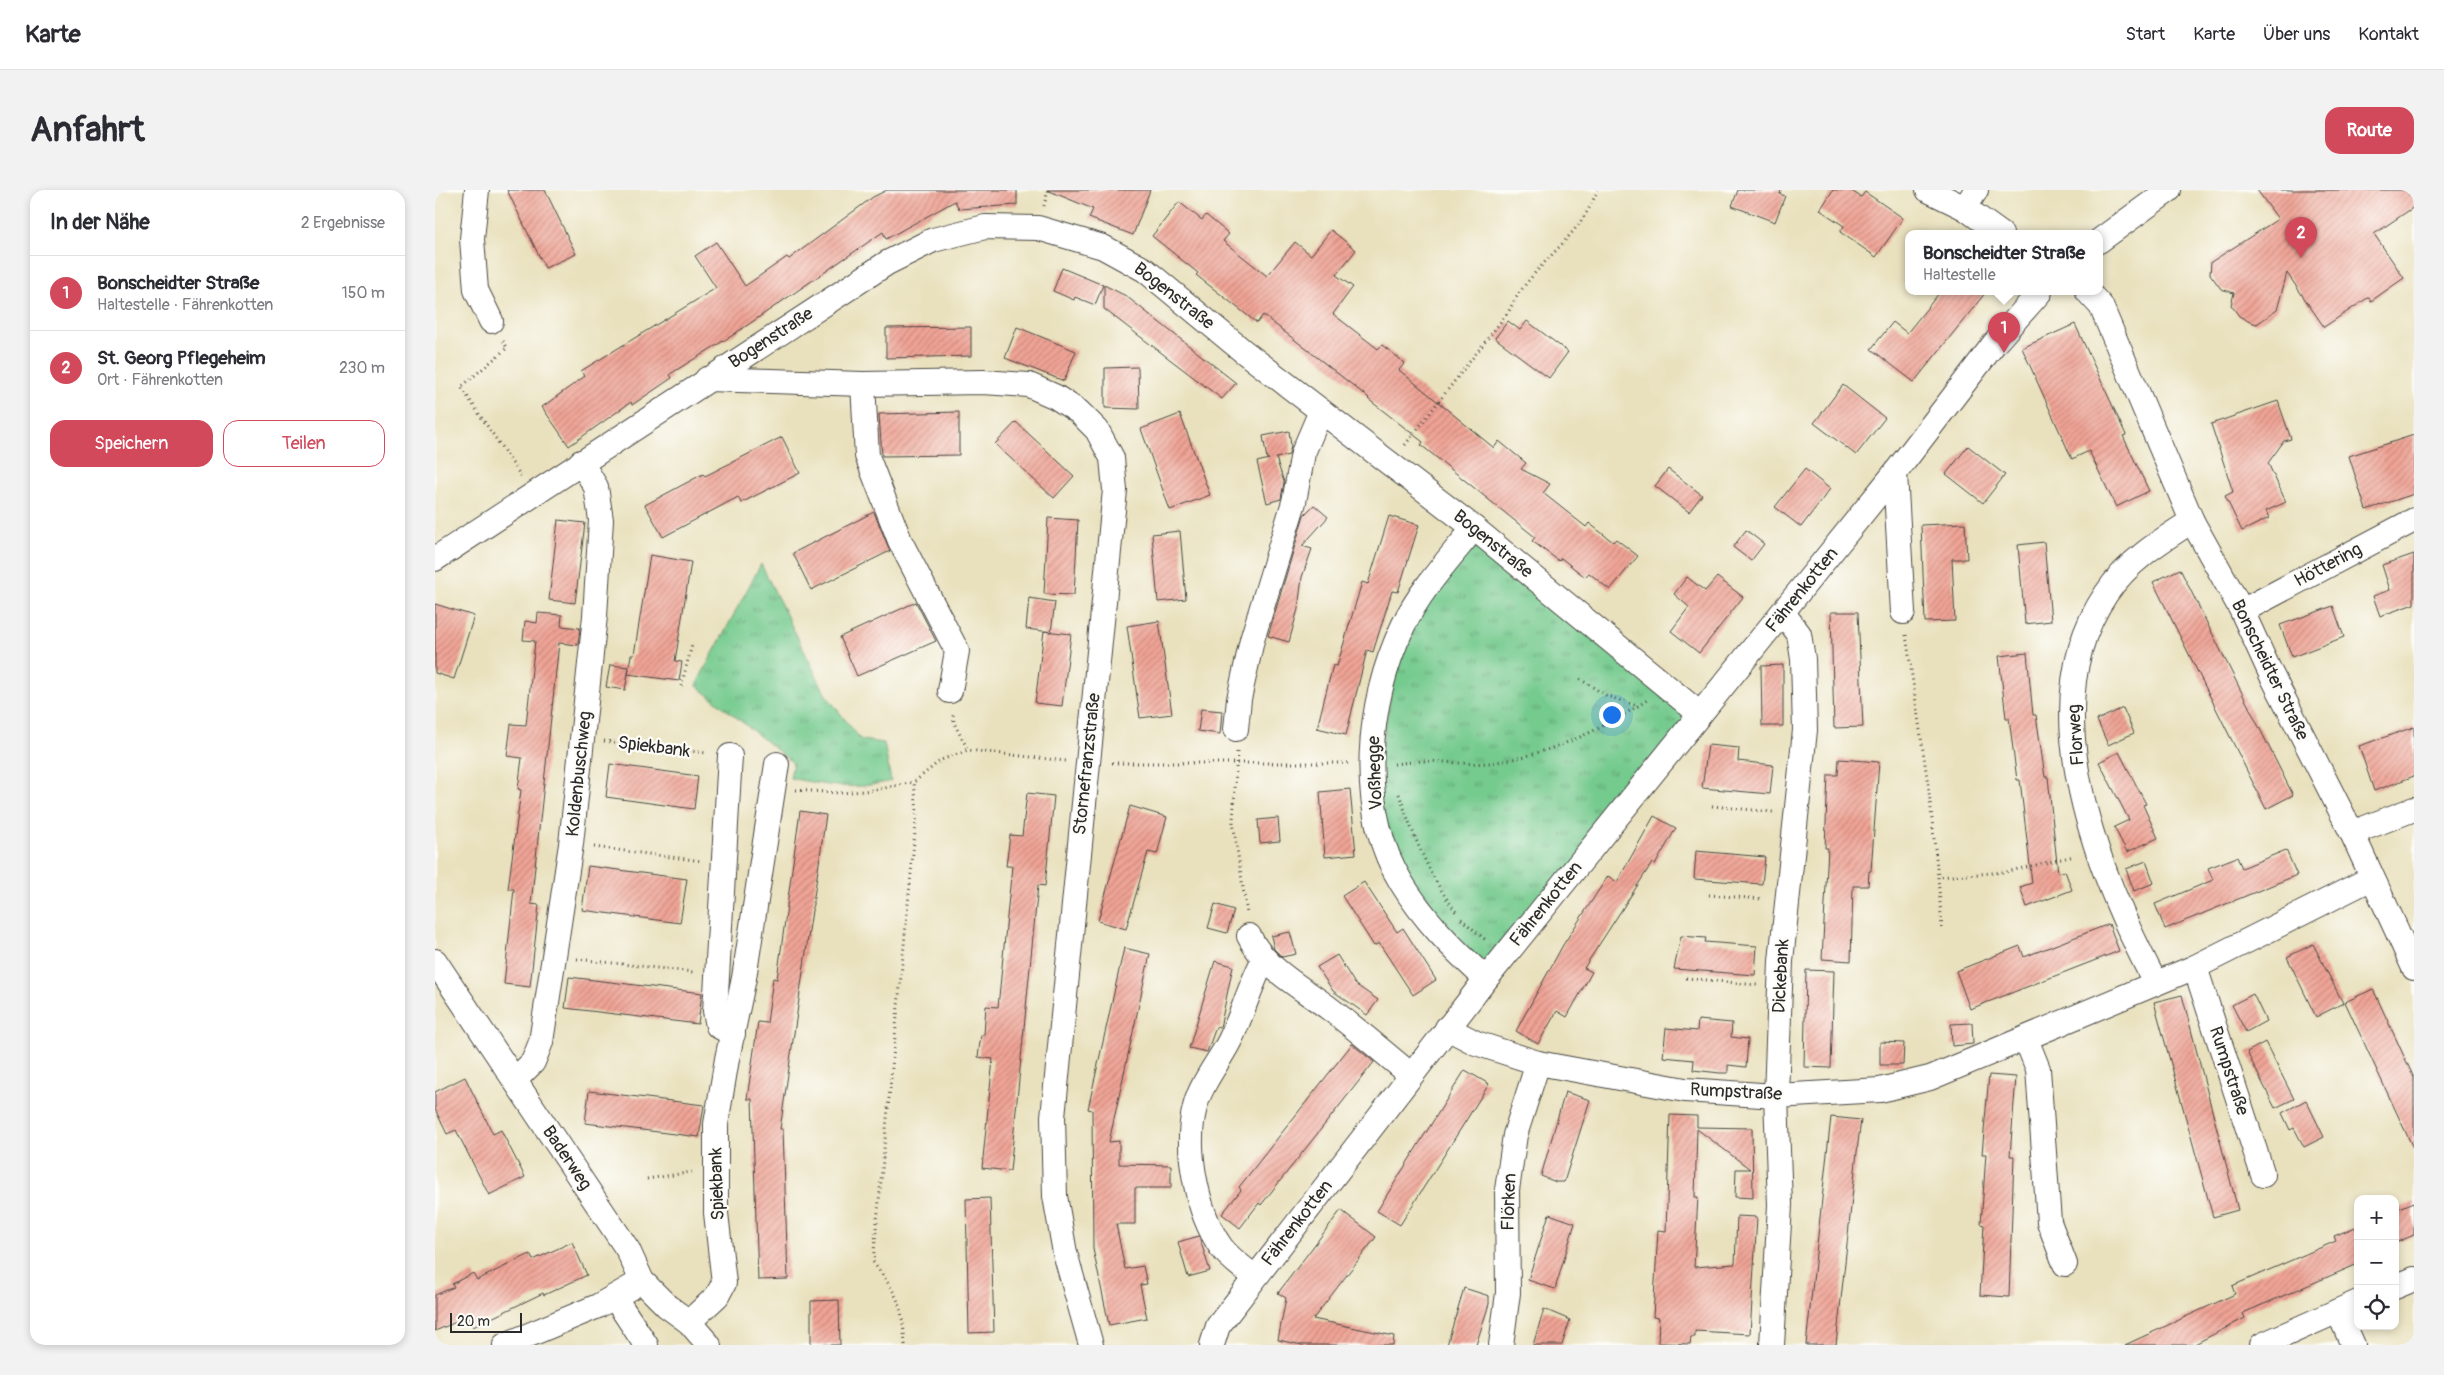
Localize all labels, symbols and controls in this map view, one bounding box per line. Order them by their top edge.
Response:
text: Karte [25,20,81,49]
text: Start [2125,23,2165,46]
text: Karte [2193,23,2235,46]
text: Über uns [2263,23,2330,46]
text: Kontakt [2358,23,2419,46]
button: Route [2325,107,2414,154]
text: Anfahrt [30,108,145,152]
text: In der Nähe [50,209,150,236]
text: 2 Ergebnisse [301,213,385,233]
pin: 2 [2285,217,2317,258]
popup [1905,230,2103,295]
text: Bonscheidter Straße [1923,241,2085,265]
street label: Bogenstraße [1129,257,1219,335]
text: Haltestelle [1923,265,1996,285]
text: Bonscheidter Straße [97,271,259,295]
text: 1 [63,283,69,303]
text: 150 m [341,283,385,303]
text: Haltestelle · Fährenkotten [97,295,273,315]
street label: Bogenstraße [724,302,818,374]
pin: 1 [1988,312,2020,353]
text: St. Georg Pflegeheim [97,346,266,370]
text: 2 [62,358,70,378]
text: 230 m [339,358,385,378]
text: Ort · Fährenkotten [97,370,223,390]
button: Speichern [50,420,213,467]
button: Teilen [223,420,385,467]
street label: Bogenstraße [1448,505,1538,583]
street label: Höttering [2290,538,2366,592]
street label: Fährenkotten [1761,543,1843,637]
street label: Bonscheidter Straße [2226,596,2314,744]
street label: Stornefranzstraße [1068,692,1106,836]
your location [1599,702,1625,728]
street label: Florweg [2062,704,2090,766]
street label: Koldenbuschweg [561,710,597,838]
street label: Spiekbank [616,731,692,763]
street label: Voßhegge [1362,735,1388,811]
street label: Fährenkotten [1505,857,1587,951]
street label: Dickebank [1768,938,1794,1014]
street label: Rumpstraße [2204,1024,2254,1119]
street label: Rumpstraße [1689,1078,1783,1106]
street label: Baderweg [537,1121,597,1195]
street label: Spiekbank [704,1147,730,1221]
street label: Flörken [1497,1173,1521,1231]
street label: Fährenkotten [1256,1175,1338,1271]
map controls [2354,1195,2399,1330]
button: + [2354,1195,2399,1240]
button: − [2354,1240,2399,1285]
button: locate [2354,1285,2399,1330]
scale bar [450,1310,523,1333]
text: 20 m [457,1313,490,1330]

